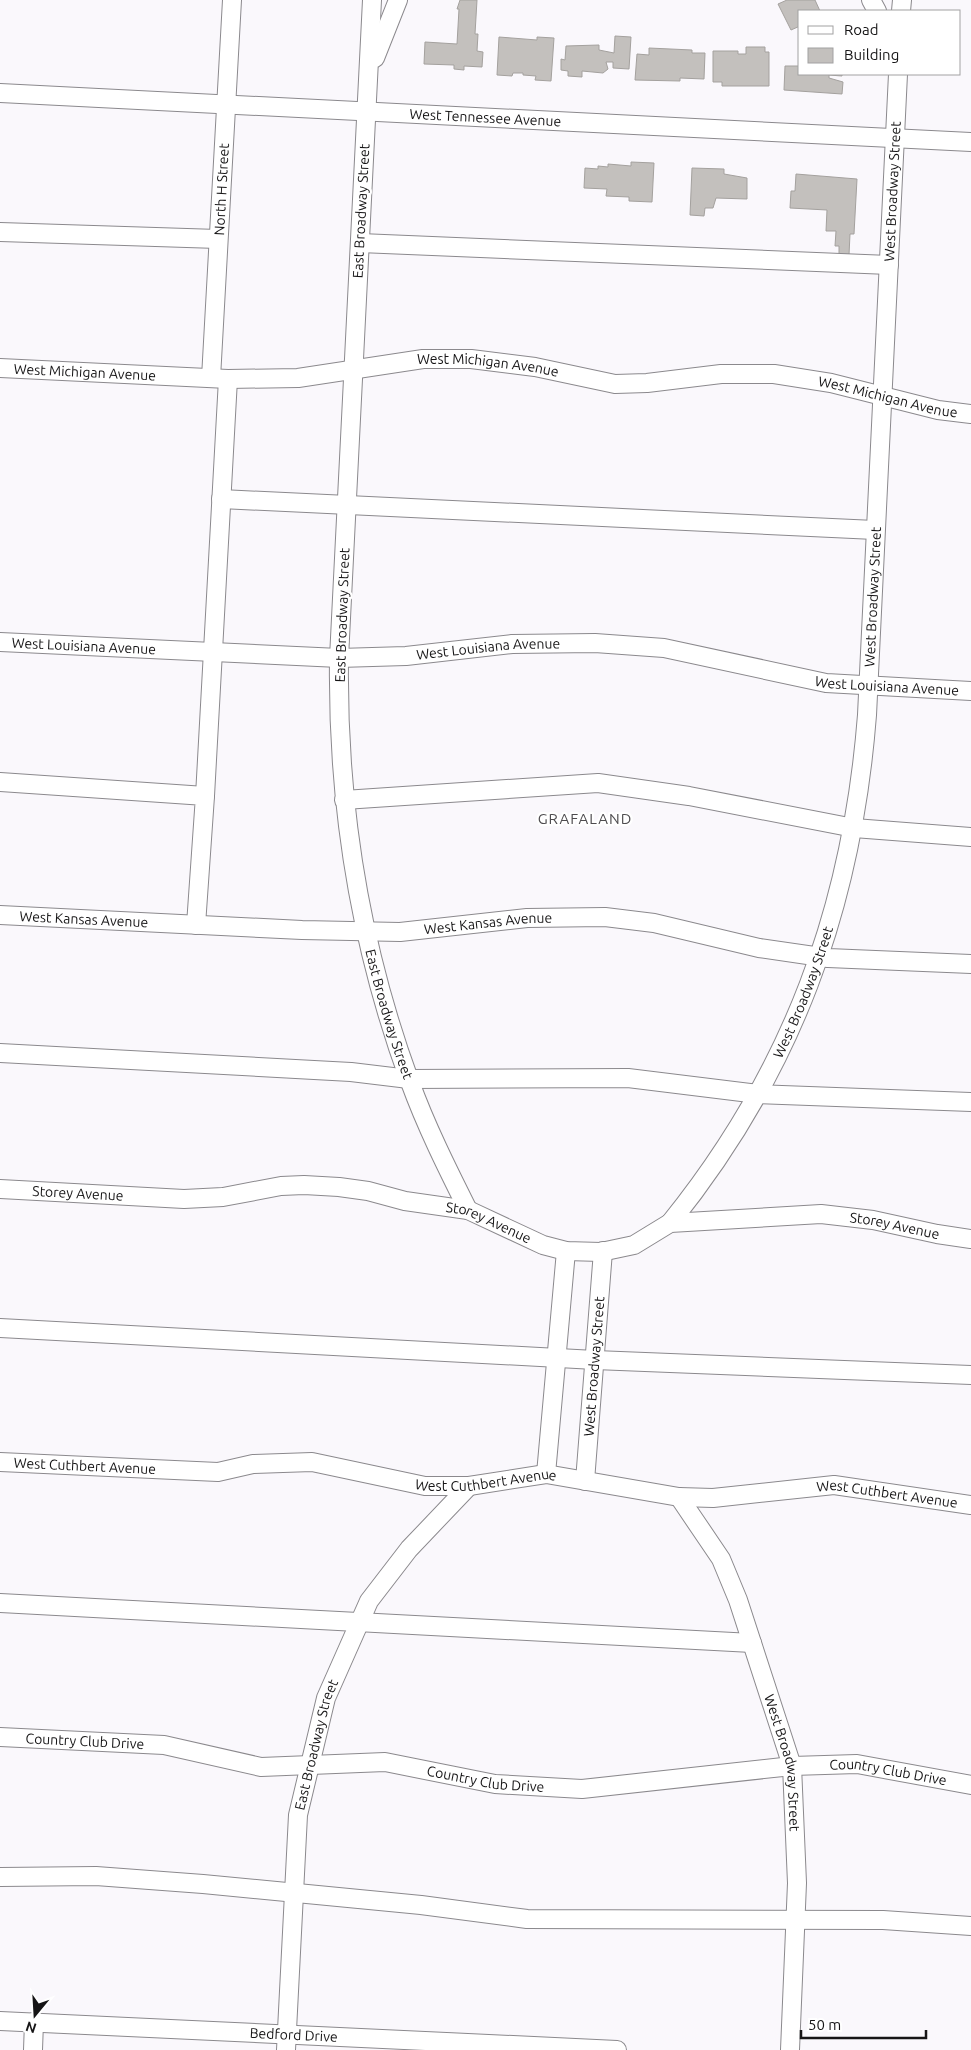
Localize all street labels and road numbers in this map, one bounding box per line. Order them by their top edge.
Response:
street label: West Tennessee Avenue [409,106,562,129]
street label: West Broadway Street [881,120,904,262]
street label: North H Street [211,142,232,236]
street label: East Broadway Street [349,143,373,279]
street label: West Michigan Avenue [417,351,560,380]
street label: West Michigan Avenue [13,361,156,384]
street label: West Michigan Avenue [817,373,958,420]
street label: West Broadway Street [861,526,884,667]
street label: East Broadway Street [332,547,352,683]
street label: West Louisiana Avenue [11,635,156,657]
street label: West Louisiana Avenue [415,635,560,663]
street label: West Louisiana Avenue [813,673,959,698]
street label: West Kansas Avenue [19,908,149,930]
street label: West Kansas Avenue [423,910,552,937]
street label: West Broadway Street [770,924,836,1061]
street label: East Broadway Street [362,948,416,1082]
street label: Storey Avenue [32,1183,124,1204]
street label: Storey Avenue [445,1199,534,1246]
street label: Storey Avenue [849,1209,941,1242]
street label: West Broadway Street [581,1295,607,1437]
street label: West Cuthbert Avenue [13,1455,156,1477]
street label: West Cuthbert Avenue [414,1466,558,1494]
street label: West Cuthbert Avenue [816,1477,959,1511]
street label: East Broadway Street [291,1676,342,1812]
street label: West Broadway Street [761,1692,803,1832]
street label: Country Club Drive [25,1730,145,1752]
street label: Country Club Drive [829,1756,948,1788]
street label: Country Club Drive [425,1763,545,1795]
street label: Bedford Drive [249,2025,338,2045]

